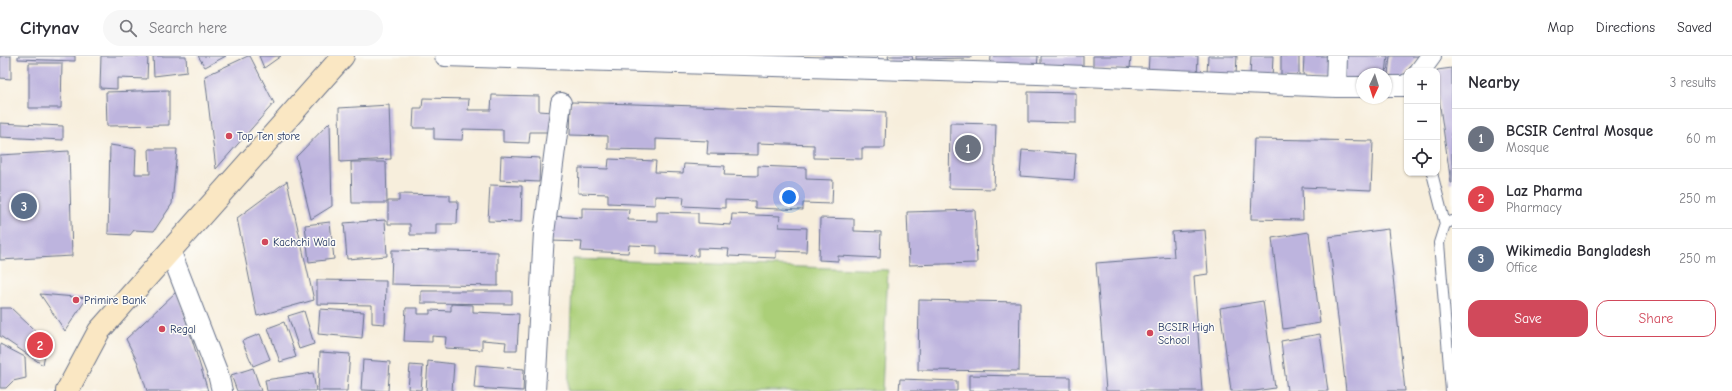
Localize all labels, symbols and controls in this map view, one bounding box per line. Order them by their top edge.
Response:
search box [103,10,383,46]
text: Citynav [20,17,79,39]
icon: search [117,17,139,39]
text: Search here [149,19,227,37]
text: Map [1547,19,1574,36]
text: Directions [1596,19,1655,36]
text: Saved [1677,19,1712,36]
north arrow [1356,68,1392,104]
map controls [1404,68,1440,176]
button: + [1404,68,1440,104]
text: Nearby [1468,73,1519,92]
text: 3 results [1670,75,1716,90]
button: − [1404,104,1440,140]
text: BCSIR Central Mosque [1506,122,1653,140]
place label: Top Ten store [237,130,301,143]
marker: Top Ten store [224,131,234,141]
text: 1 [1478,131,1484,146]
text: 60 m [1686,131,1716,146]
pin: 1 [955,133,981,163]
button: locate [1404,140,1440,176]
text: Mosque [1506,140,1549,155]
text: Laz Pharma [1506,182,1583,200]
your location [779,187,799,207]
pin: 3 [11,191,37,221]
text: 2 [1478,191,1484,206]
text: 250 m [1679,191,1716,206]
text: Pharmacy [1506,200,1562,215]
place label: Kachchi Wala [273,236,336,249]
marker: Kachchi Wala [260,237,270,247]
text: Wikimedia Bangladesh [1506,242,1651,260]
text: 3 [1478,251,1484,266]
text: 250 m [1679,251,1716,266]
text: Office [1506,260,1537,275]
place label: Primire Bank [84,294,147,307]
marker: Primire Bank [71,295,81,305]
button: Save [1468,300,1588,337]
button: Share [1596,300,1716,337]
place label: BCSIR High School [1158,321,1214,347]
place label: Regal [170,323,196,336]
marker: Regal [157,324,167,334]
marker: BCSIR High School [1145,328,1155,338]
pin: 2 [27,330,53,360]

